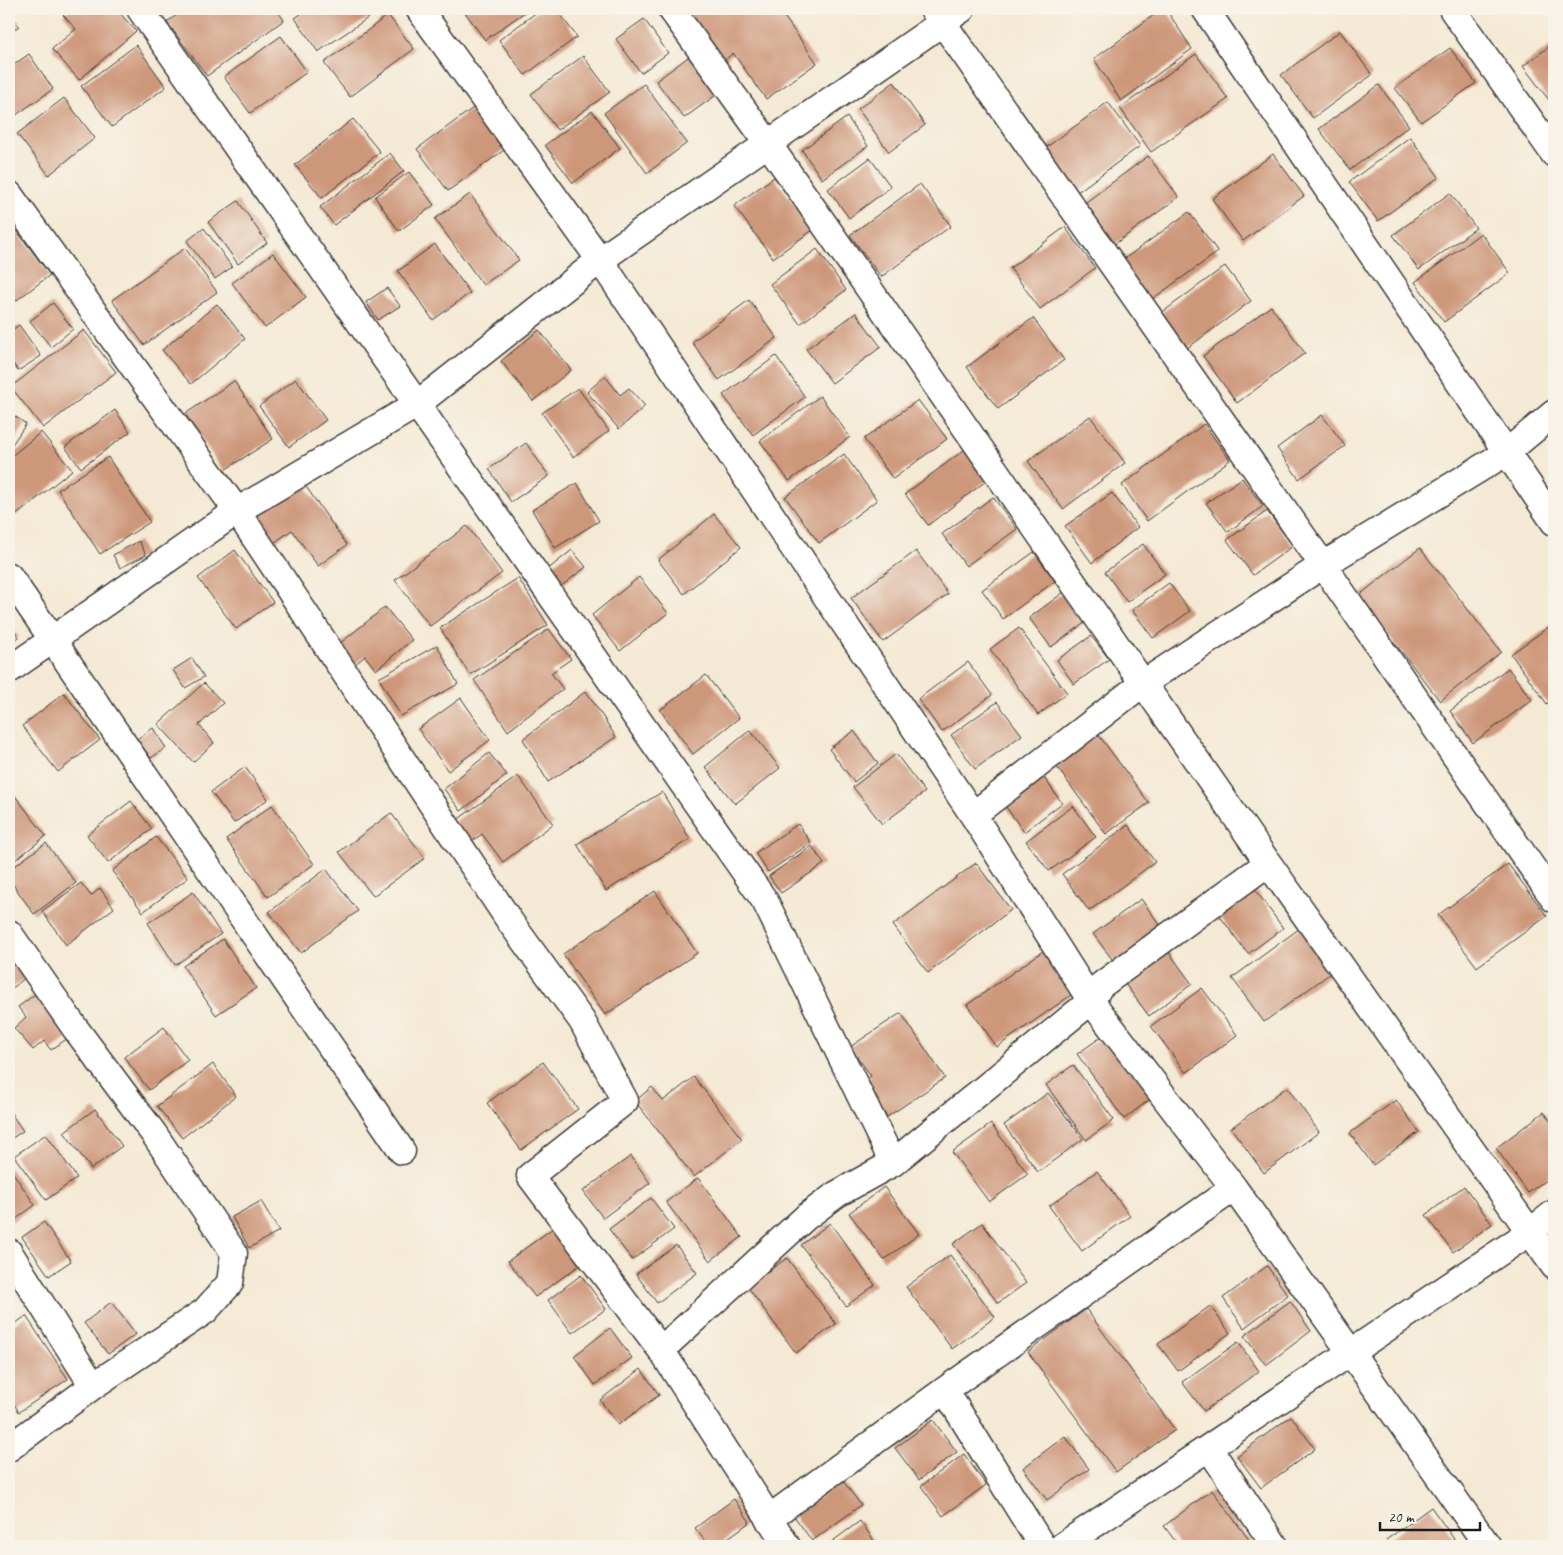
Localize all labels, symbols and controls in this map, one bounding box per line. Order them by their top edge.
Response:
scale bar [1380,1500,1480,1532]
text: 20 m [1388,1508,1415,1527]

